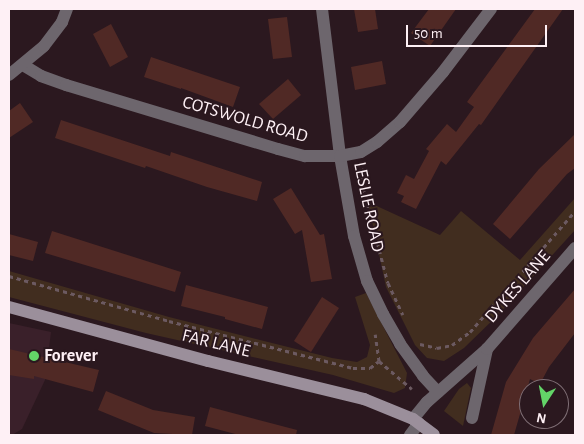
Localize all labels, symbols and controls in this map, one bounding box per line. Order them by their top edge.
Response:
scale bar [409,15,550,47]
text: 50 m [414,26,443,41]
street label: COTSWOLD ROAD [180,92,310,148]
street label: LESLIE ROAD [348,160,388,254]
street label: DYKES LANE [481,246,555,328]
street label: FAR LANE [180,325,252,363]
place label: Forever [44,345,98,367]
marker: Forever [28,350,40,362]
north arrow [519,379,569,429]
text: N [535,410,547,426]

